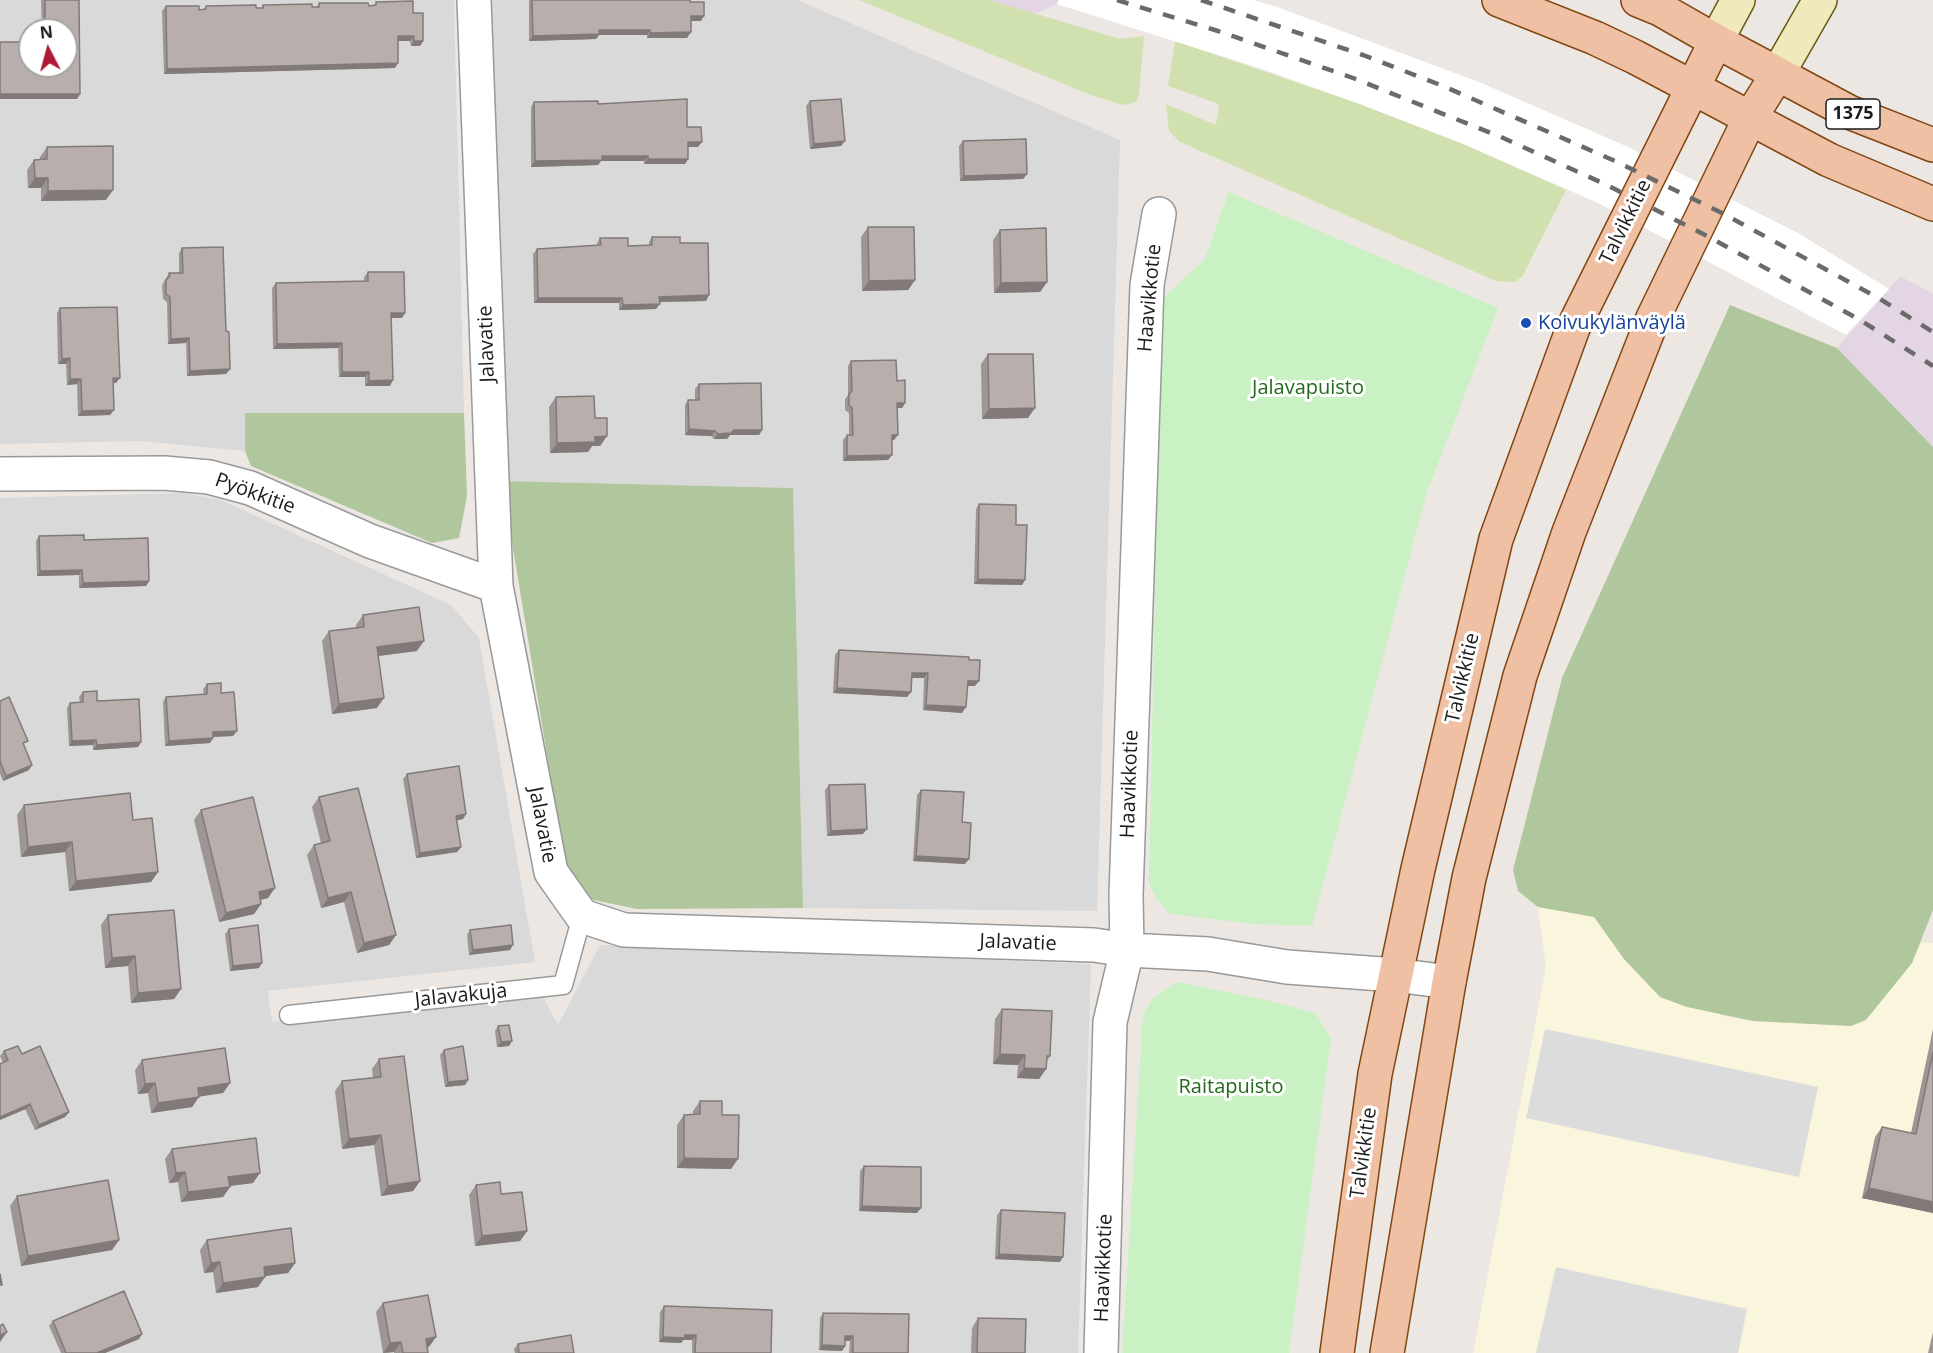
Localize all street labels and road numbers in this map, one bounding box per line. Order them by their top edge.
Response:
road number: 1375 [1826,99,1880,129]
street label: Talvikkitie [1595,176,1657,268]
street label: Haavikkotie [1133,243,1167,353]
street label: Jalavatie [474,305,500,383]
street label: Pyökkitie [212,468,298,520]
street label: Talvikkitie [1441,631,1485,725]
street label: Haavikkotie [1116,729,1144,839]
street label: Jalavatie [523,785,561,865]
street label: Jalavatie [979,930,1057,956]
street label: Jalavakuja [414,979,508,1013]
street label: Talvikkitie [1346,1106,1382,1200]
street label: Haavikkotie [1090,1213,1118,1323]

